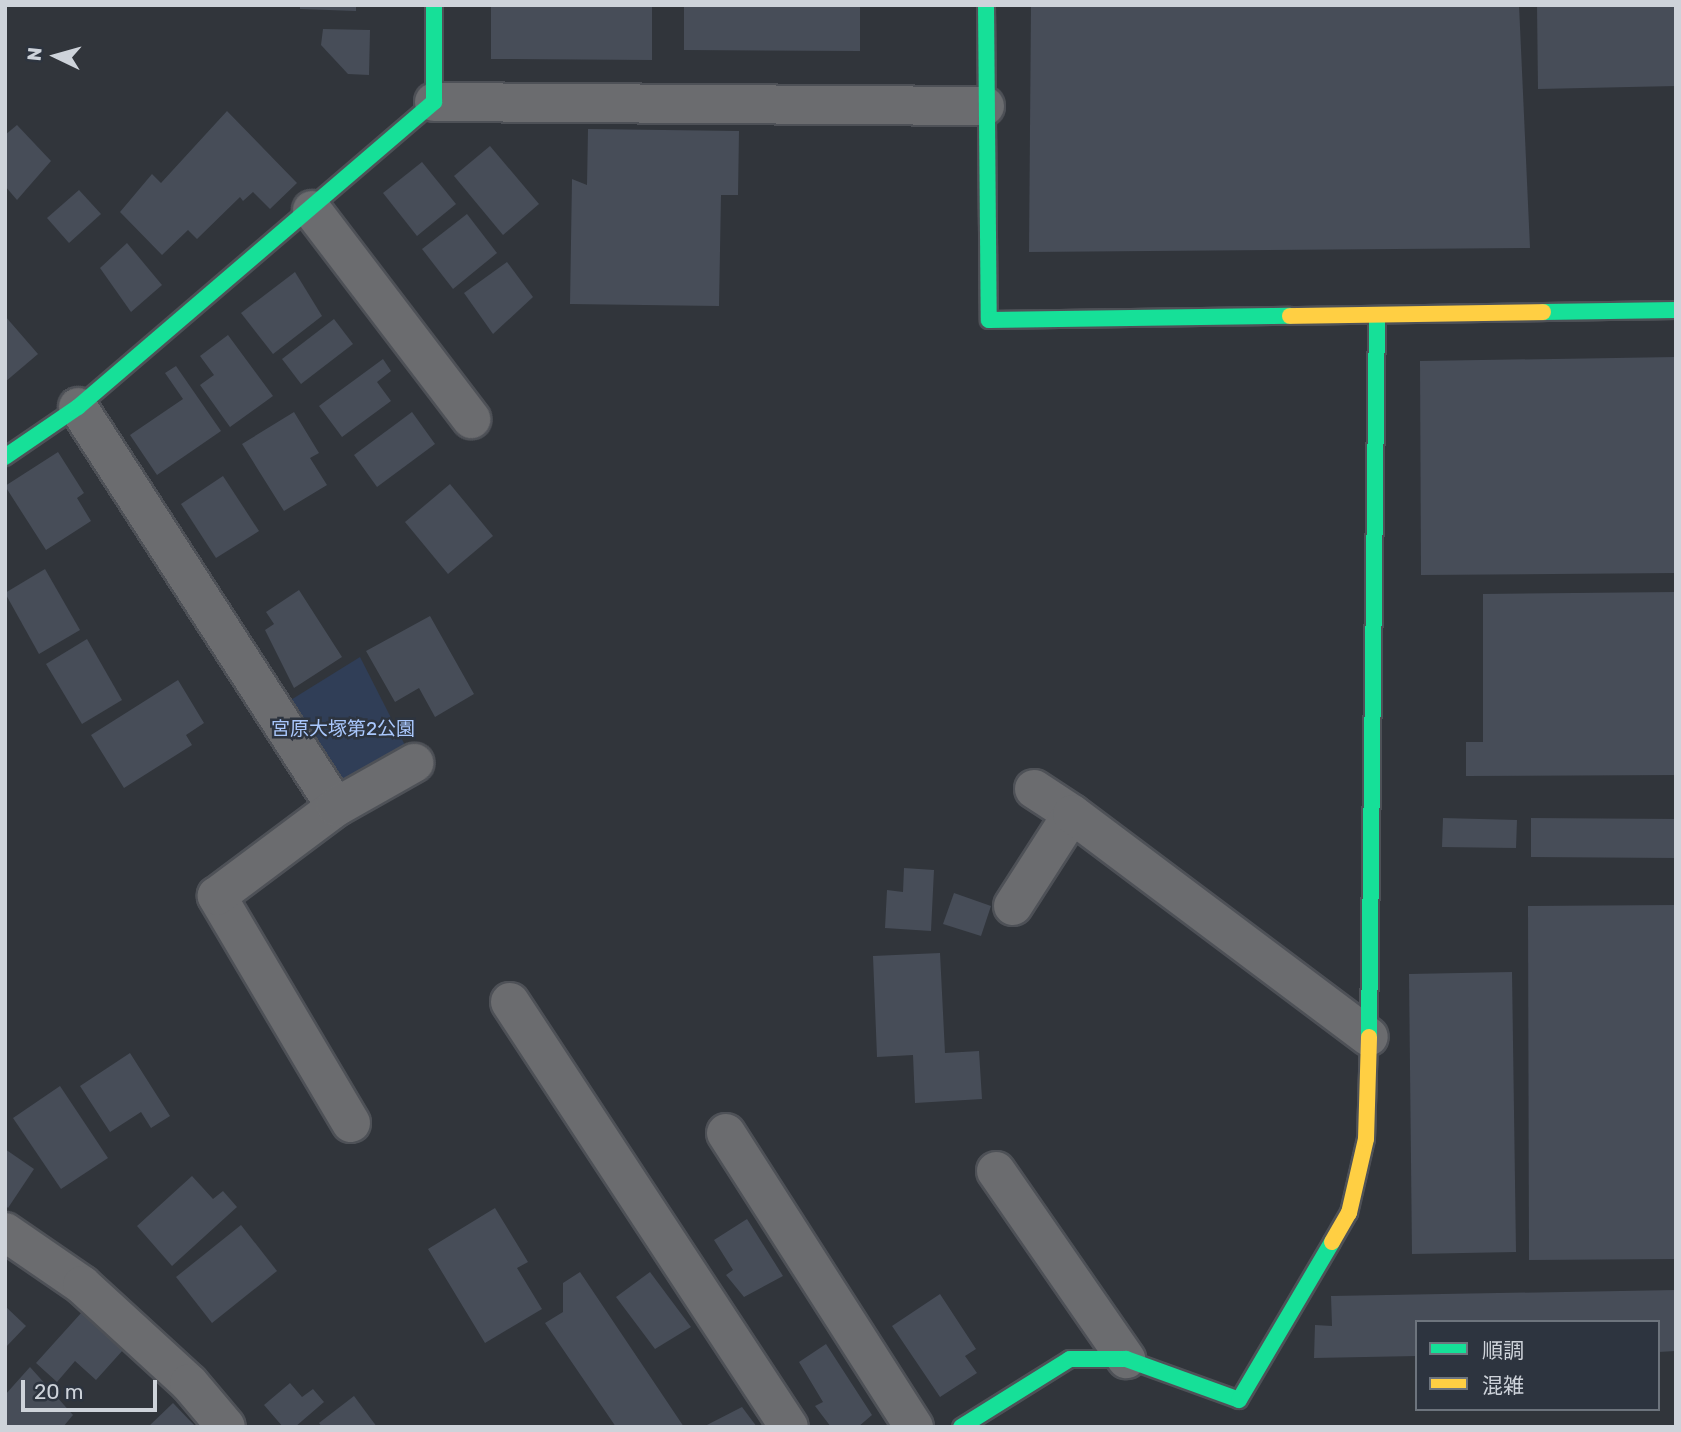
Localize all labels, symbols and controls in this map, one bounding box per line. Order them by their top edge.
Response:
north arrow [21,21,91,91]
text: N [23,46,47,62]
park label: 宮原大塚第2公園 [271,718,415,740]
legend [1415,1320,1660,1411]
text: 順調 [1482,1338,1524,1363]
scale bar [24,1366,161,1410]
text: 混雑 [1482,1373,1524,1398]
text: 20 m [34,1379,83,1404]

